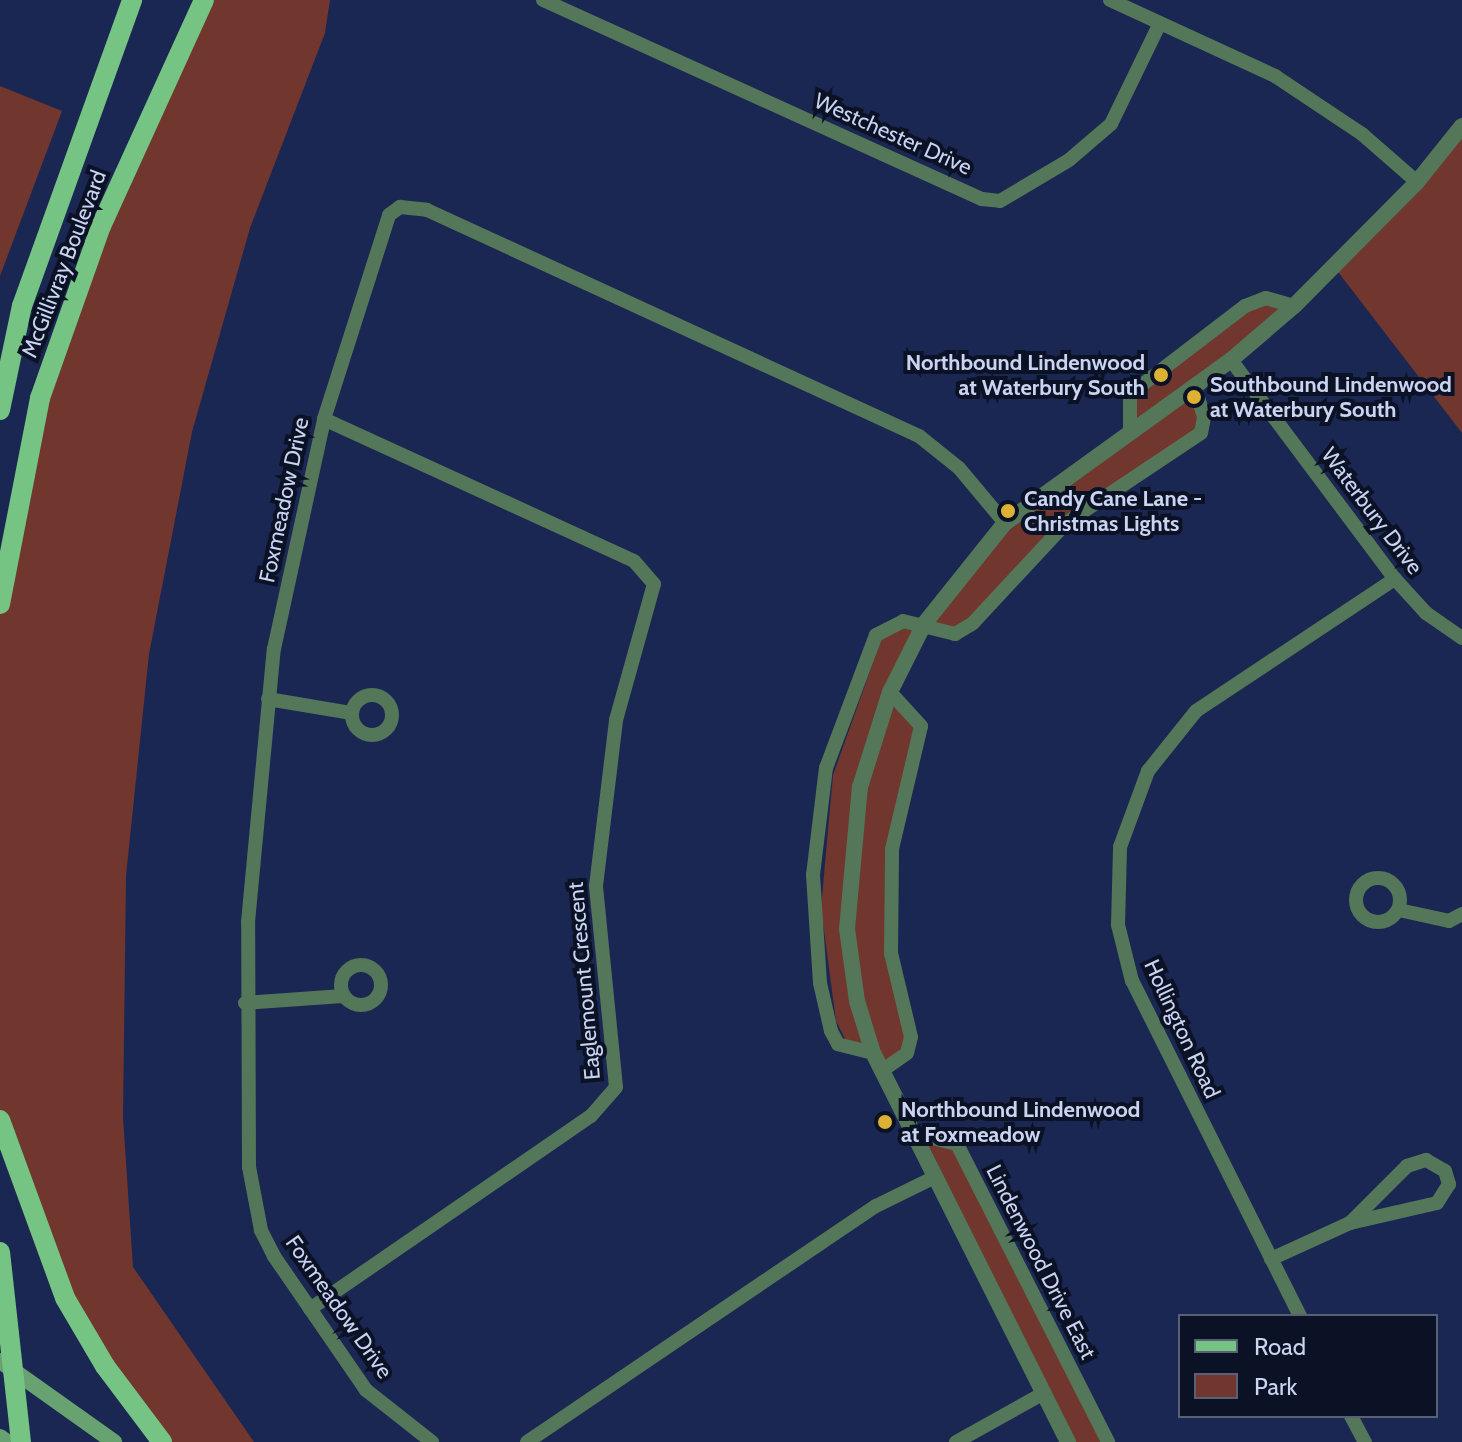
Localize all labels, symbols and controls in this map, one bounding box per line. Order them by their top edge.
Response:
street label: Westchester Drive [810,87,976,181]
street label: McGillivray Boulevard [16,167,112,361]
place label: Northbound Lindenwood at Waterbury South [906,349,1145,400]
marker: Northbound Lindenwood at Waterbury South [1152,366,1170,384]
place label: Southbound Lindenwood at Waterbury South [1210,371,1452,422]
marker: Southbound Lindenwood at Waterbury South [1185,388,1203,406]
street label: Foxmeadow Drive [254,415,314,585]
street label: Waterbury Drive [1316,442,1428,580]
place label: Candy Cane Lane - Christmas Lights [1024,485,1202,536]
marker: Candy Cane Lane - Christmas Lights [999,502,1017,520]
street label: Eaglemount Crescent [562,881,606,1081]
street label: Hollington Road [1138,955,1226,1103]
place label: Northbound Lindenwood at Foxmeadow [901,1096,1140,1148]
marker: Northbound Lindenwood at Foxmeadow [876,1113,894,1131]
street label: Lindenwood Drive East [981,1161,1101,1363]
street label: Foxmeadow Drive [280,1231,398,1383]
legend [1178,1314,1438,1418]
text: Road [1254,1332,1306,1361]
text: Park [1254,1372,1297,1401]

